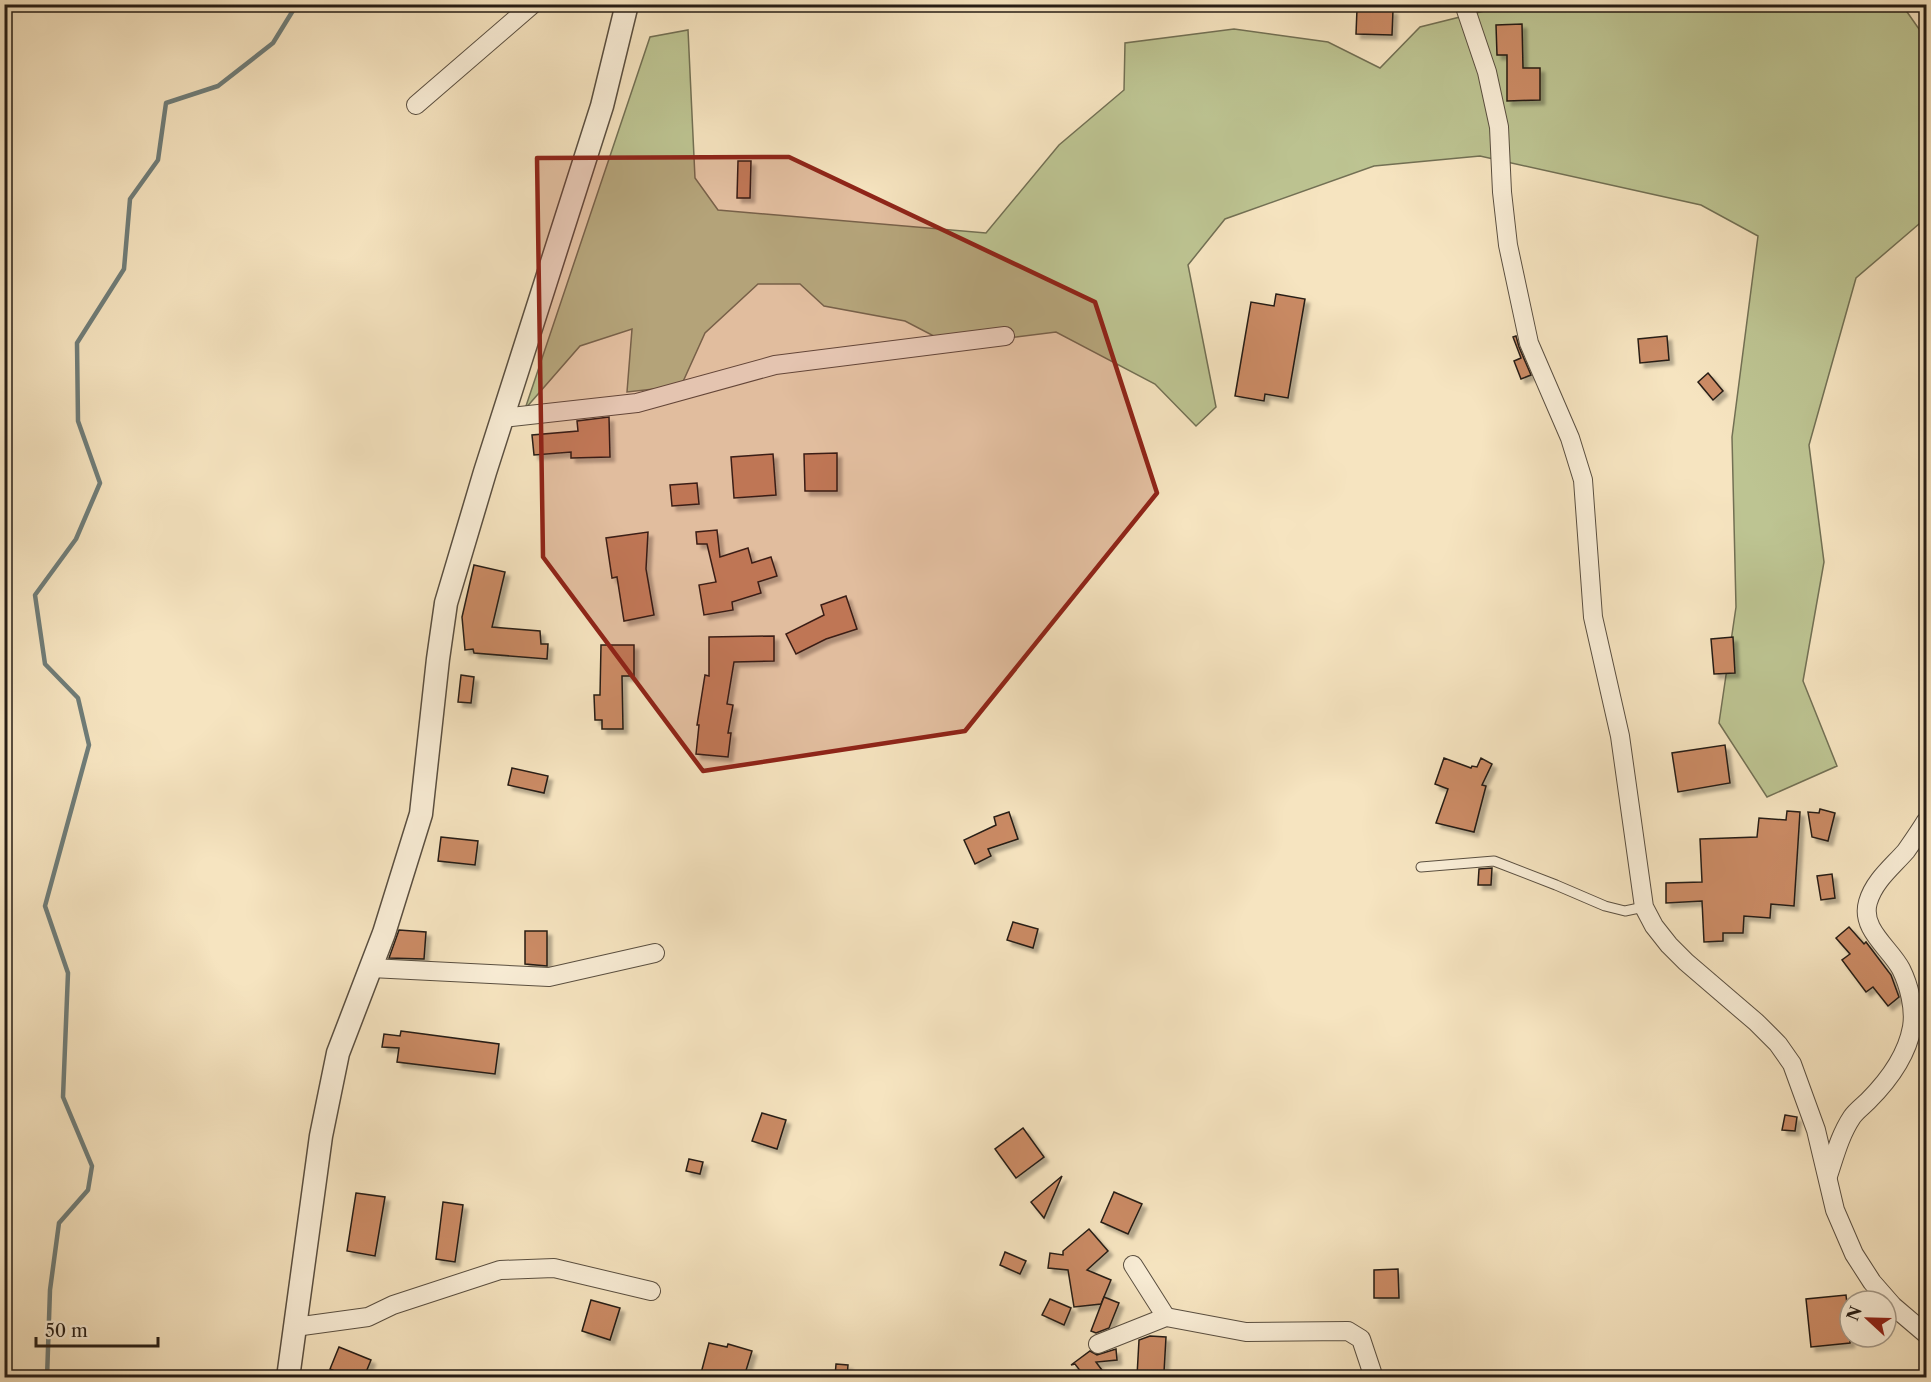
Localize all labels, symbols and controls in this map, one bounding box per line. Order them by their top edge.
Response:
north arrow [1838,1289,1898,1349]
text: N [1842,1303,1866,1324]
scale bar [36,1310,158,1348]
text: 50 m [45,1320,88,1342]

